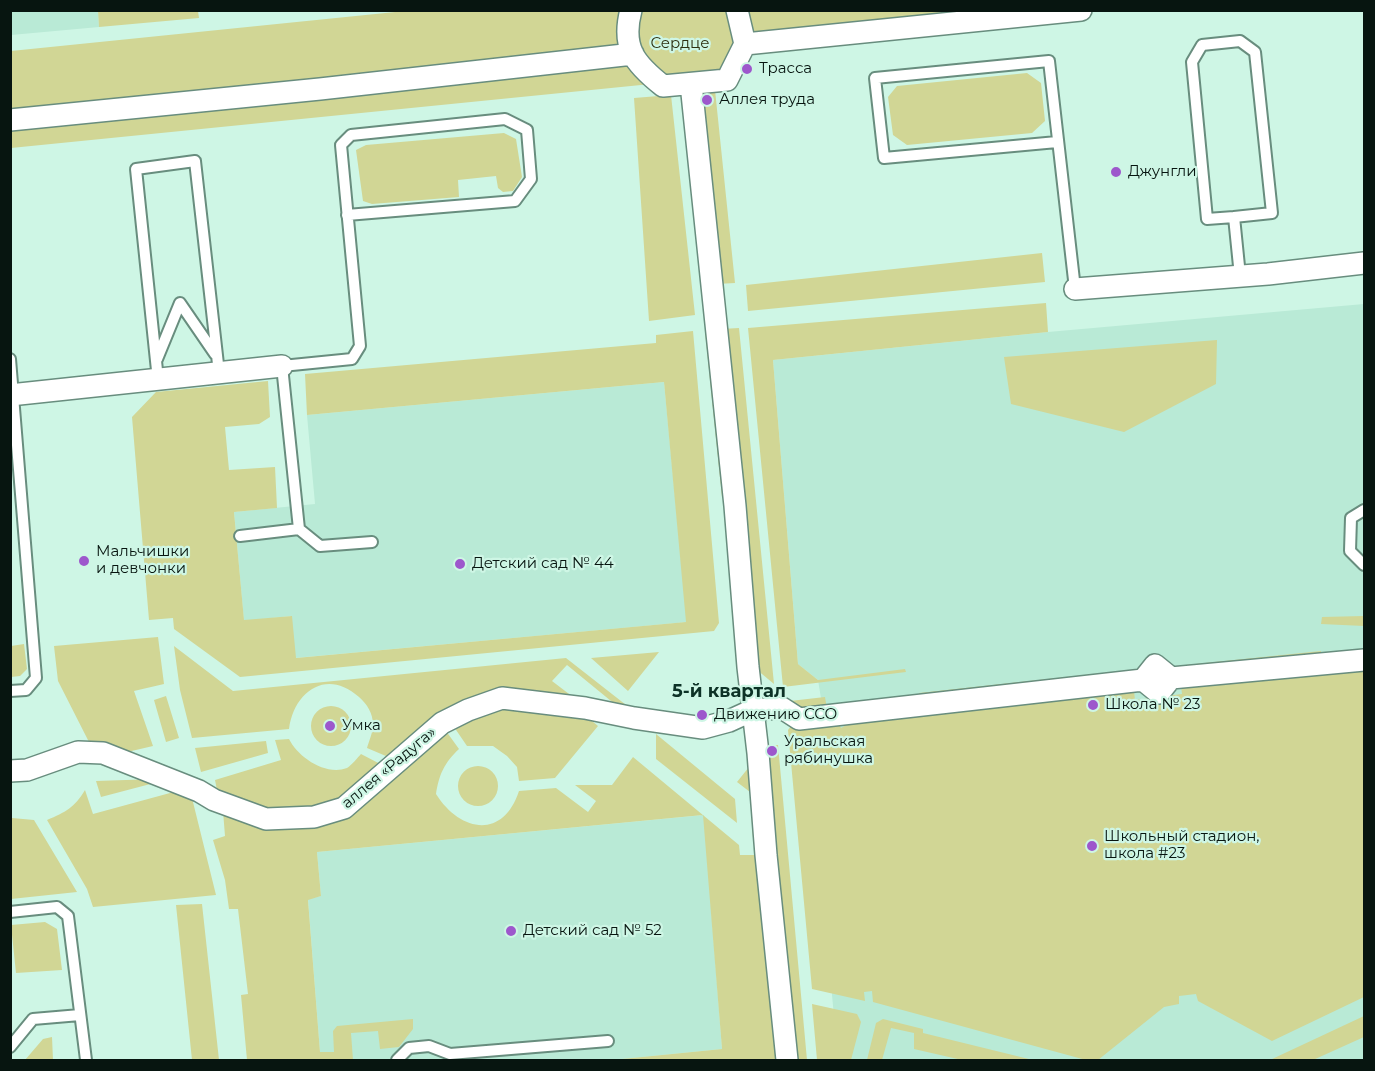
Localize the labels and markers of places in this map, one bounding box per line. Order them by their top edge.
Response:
place label: Трасса [759,60,812,78]
marker: Трасса [740,62,754,76]
place label: Аллея труда [719,91,815,109]
marker: Аллея труда [700,93,714,107]
place label: Джунгли [1128,163,1197,181]
marker: Джунгли [1109,165,1123,179]
place label: Мальчишки и девчонки [96,543,189,578]
marker: Мальчишки и девчонки [77,554,91,568]
place label: Детский сад № 44 [472,555,614,573]
marker: Детский сад № 44 [453,557,467,571]
place label: Школа № 23 [1105,696,1200,714]
marker: Школа № 23 [1086,698,1100,712]
place label: Движению ССО [714,706,837,724]
marker: Движению ССО [695,708,709,722]
place label: Умка [342,717,381,735]
marker: Умка [323,719,337,733]
place label: Уральская рябинушка [784,733,873,768]
marker: Уральская рябинушка [765,744,779,758]
place label: Школьный стадион, школа #23 [1104,828,1260,863]
marker: Школьный стадион, школа #23 [1085,839,1099,853]
place label: Детский сад № 52 [523,922,662,940]
marker: Детский сад № 52 [504,924,518,938]

